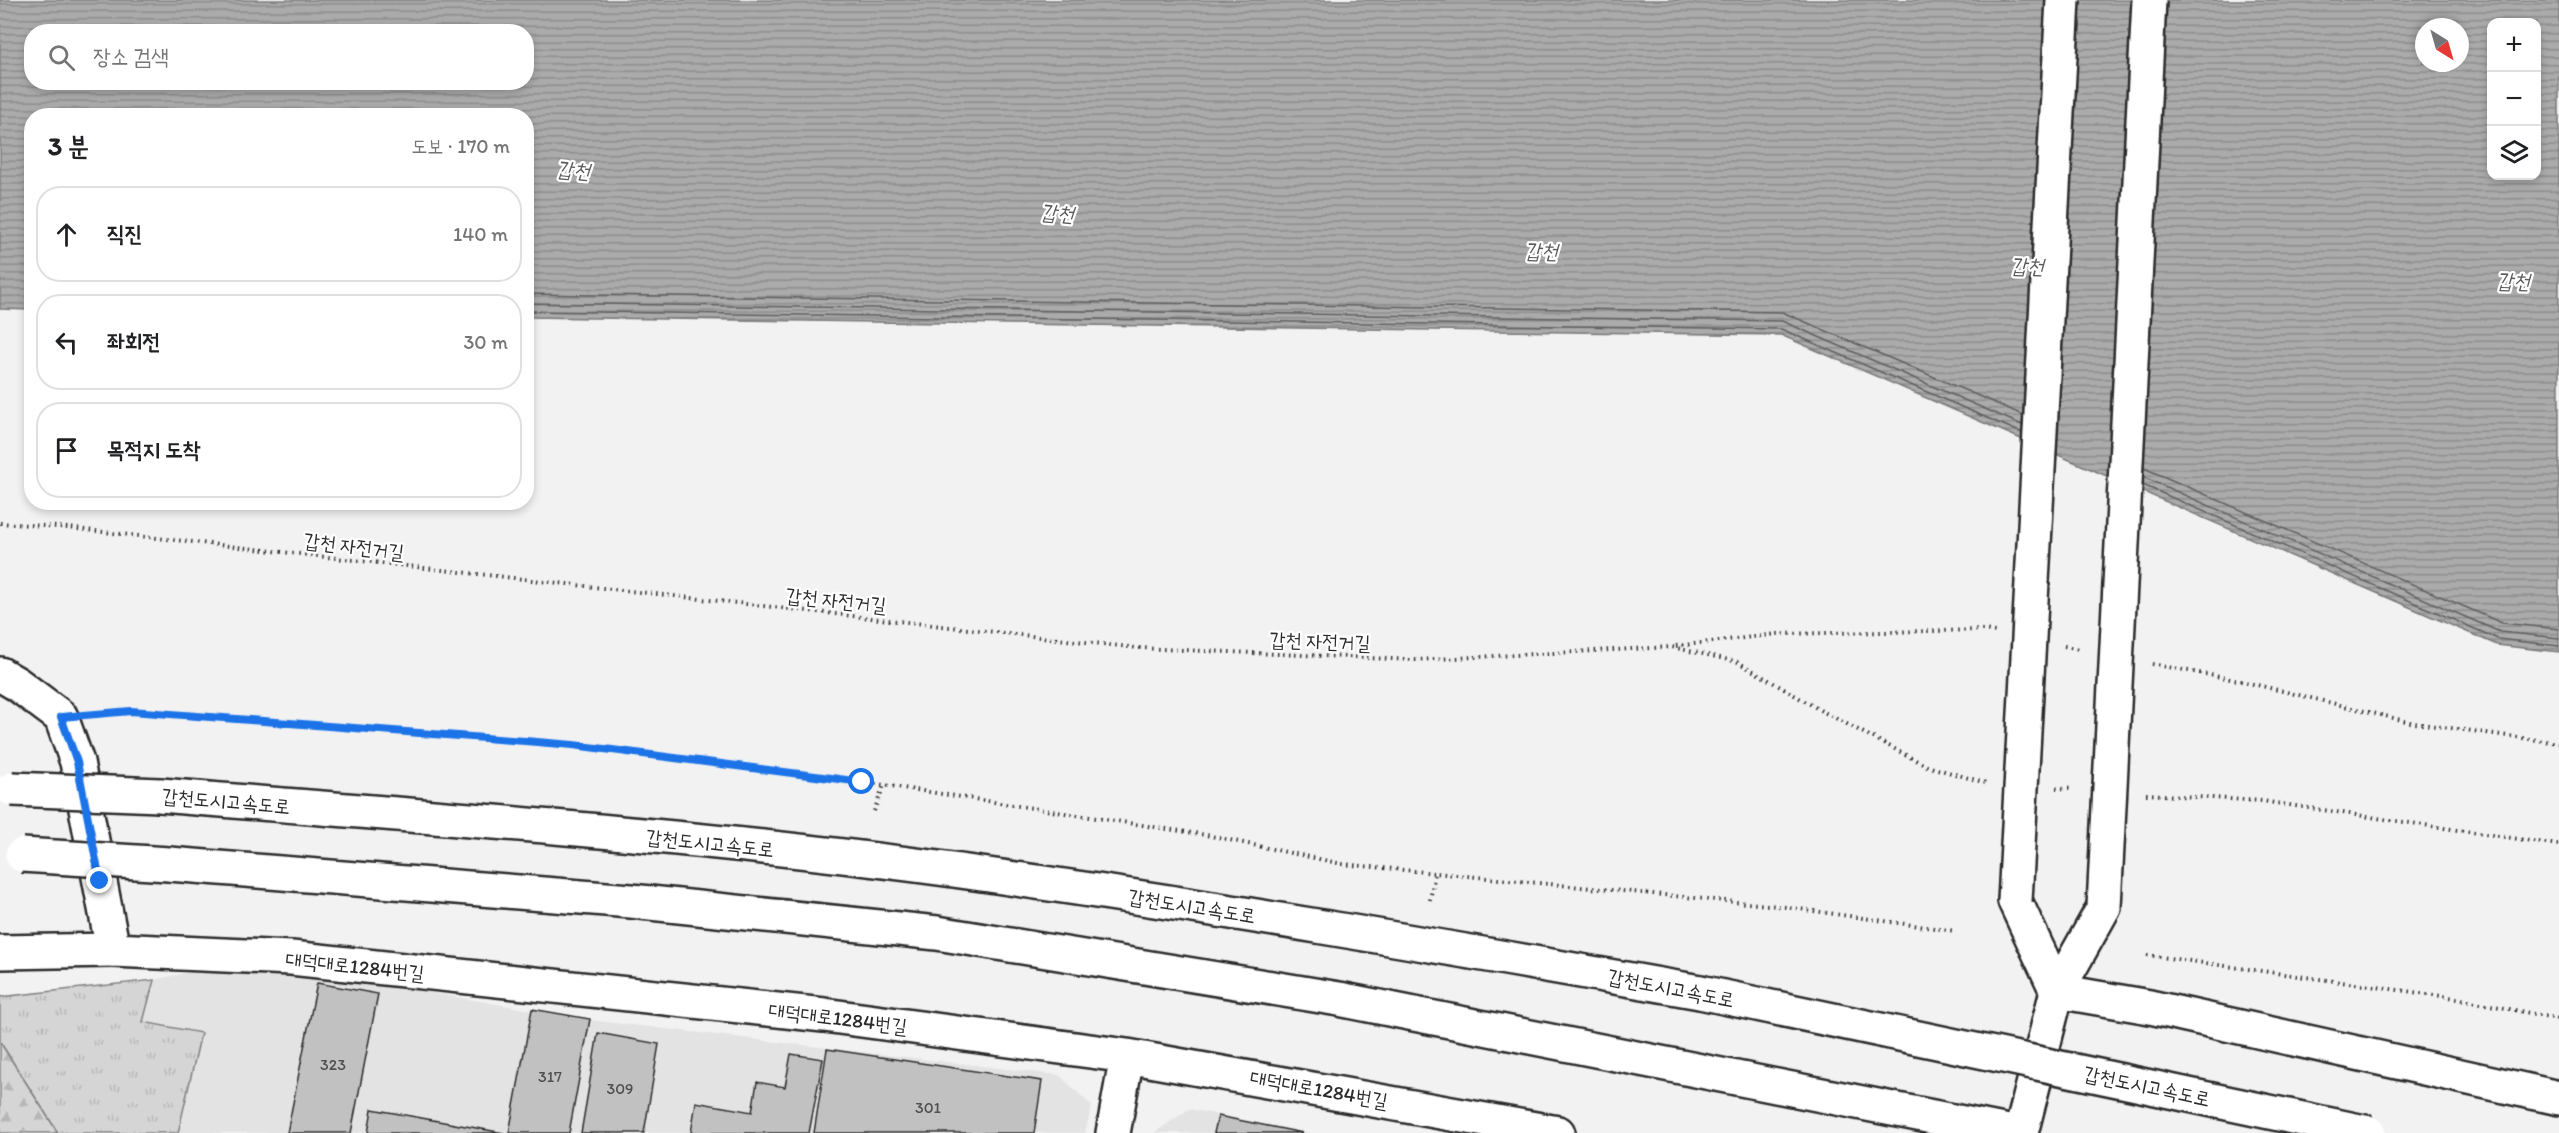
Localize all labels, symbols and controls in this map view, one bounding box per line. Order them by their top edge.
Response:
north arrow [2415,18,2469,72]
map controls [2487,18,2541,180]
button: + [2487,18,2541,72]
search box [24,24,534,90]
icon: search [45,41,78,74]
text: 장소 검색 [93,43,169,70]
button: − [2487,72,2541,126]
button: layers [2487,126,2541,180]
text: 3 분 [48,130,89,162]
text: 도보 · 170 m [411,134,510,158]
water label: 갑천 [555,156,593,184]
water label: 갑천 [1039,199,1077,227]
icon: ahead [50,218,83,251]
text: 직진 [107,220,142,247]
text: 140 m [453,222,508,246]
water label: 갑천 [1524,237,1560,264]
water label: 갑천 [2010,252,2046,279]
water label: 갑천 [2496,267,2532,294]
icon: left [50,326,83,359]
text: 좌회전 [107,328,160,355]
text: 30 m [463,330,508,354]
icon: arrive [50,434,83,467]
text: 목적지 도착 [107,436,200,463]
street label: 갑천 자전거길 [302,528,406,564]
street label: 갑천 자전거길 [784,583,888,617]
street label: 갑천 자전거길 [1269,627,1371,655]
route start [848,768,874,794]
street label: 갑천도시고속도로 [161,783,291,819]
street label: 갑천도시고속도로 [645,824,775,862]
route end [86,867,112,893]
street label: 갑천도시고속도로 [1127,884,1257,928]
street label: 대덕대로1284번길 [284,947,426,985]
street label: 갑천도시고속도로 [1606,964,1736,1012]
street label: 대덕대로1284번길 [767,998,909,1038]
house number: 323 [320,1055,346,1074]
street label: 갑천도시고속도로 [2082,1061,2212,1111]
street label: 대덕대로1284번길 [1248,1065,1390,1113]
house number: 317 [538,1067,562,1086]
house number: 309 [607,1079,633,1098]
house number: 301 [915,1098,942,1117]

